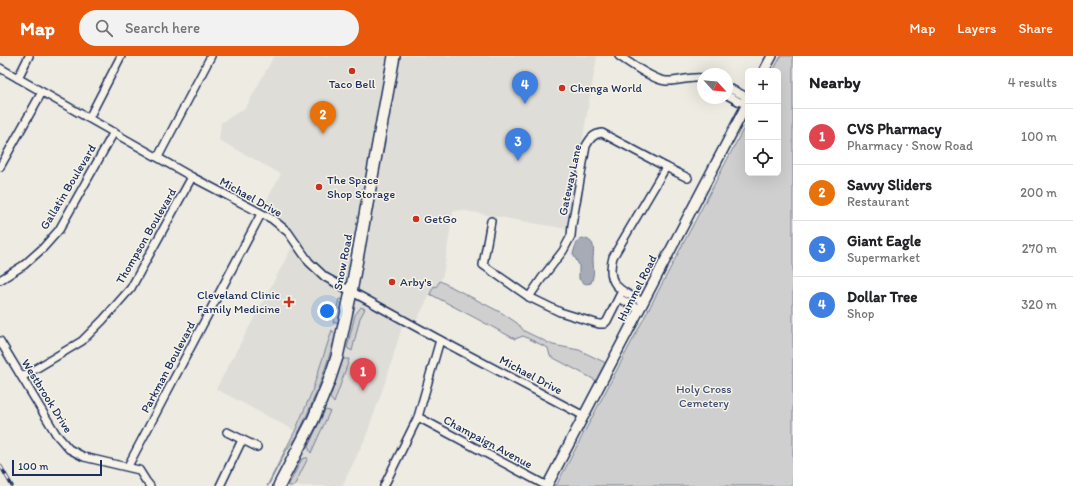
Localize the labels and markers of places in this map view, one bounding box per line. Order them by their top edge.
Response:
marker: Taco Bell [347,66,357,76]
pin: 4 [512,71,538,104]
place label: Taco Bell [329,77,376,91]
place label: Chenga World [570,81,643,95]
marker: Chenga World [557,83,567,93]
pin: 2 [310,101,336,134]
pin: 3 [505,128,531,161]
place label: The Space Shop Storage [327,173,395,201]
marker: The Space Shop Storage [314,182,324,192]
place label: GetGo [424,212,457,226]
marker: GetGo [411,214,421,224]
place label: Arby's [400,275,432,289]
marker: Arby's [387,277,397,287]
place label: Cleveland Clinic Family Medicine [197,288,281,316]
marker: Cleveland Clinic Family Medicine [283,296,295,308]
pin: 1 [350,358,376,391]

